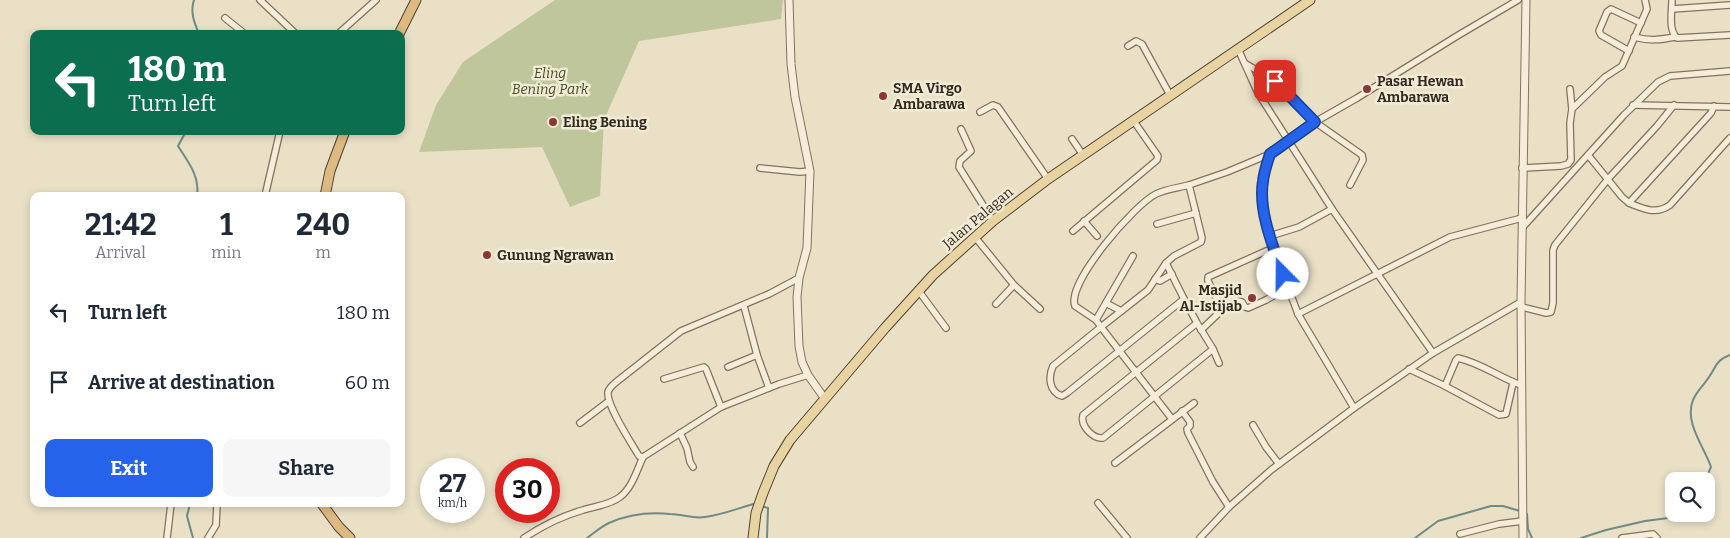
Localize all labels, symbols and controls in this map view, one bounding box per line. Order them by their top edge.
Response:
text: 180 m [128,48,226,90]
icon: left [45,50,110,115]
pin [1254,60,1296,102]
park label: Eling Bening Park [512,65,589,98]
icon: arrive [1261,67,1289,95]
place label: Pasar Hewan Ambarawa [1377,73,1464,106]
place label: SMA Virgo Ambarawa [893,80,965,113]
marker: Pasar Hewan Ambarawa [1361,83,1373,95]
text: Turn left [128,90,216,117]
marker: SMA Virgo Ambarawa [877,90,889,102]
place label: Eling Bening [563,114,647,131]
marker: Eling Bening [547,116,559,128]
street label: Jalan Palagan [939,184,1017,253]
text: 21:42 [85,207,157,243]
text: 1 [220,207,233,243]
text: 240 [296,207,350,243]
text: Arrival [95,243,146,262]
text: min [211,243,241,262]
text: m [316,243,331,262]
place label: Gunung Ngrawan [497,247,614,264]
position arrow [1256,247,1308,299]
marker: Gunung Ngrawan [481,249,493,261]
place label: Masjid Al-Istijab [1180,282,1243,315]
marker: Masjid Al-Istijab [1246,292,1258,304]
icon: left [45,298,73,326]
text: Turn left [88,301,167,324]
text: 180 m [337,301,390,324]
icon: arrive [45,368,73,396]
text: Arrive at destination [88,371,275,394]
text: 60 m [345,371,390,394]
button: Exit [45,439,213,497]
button: Share [223,439,390,497]
speed limit sign: 30 [495,458,560,523]
text: 27 [439,469,466,499]
map controls [1665,472,1715,522]
button: search [1665,472,1715,522]
text: km/h [438,496,467,510]

